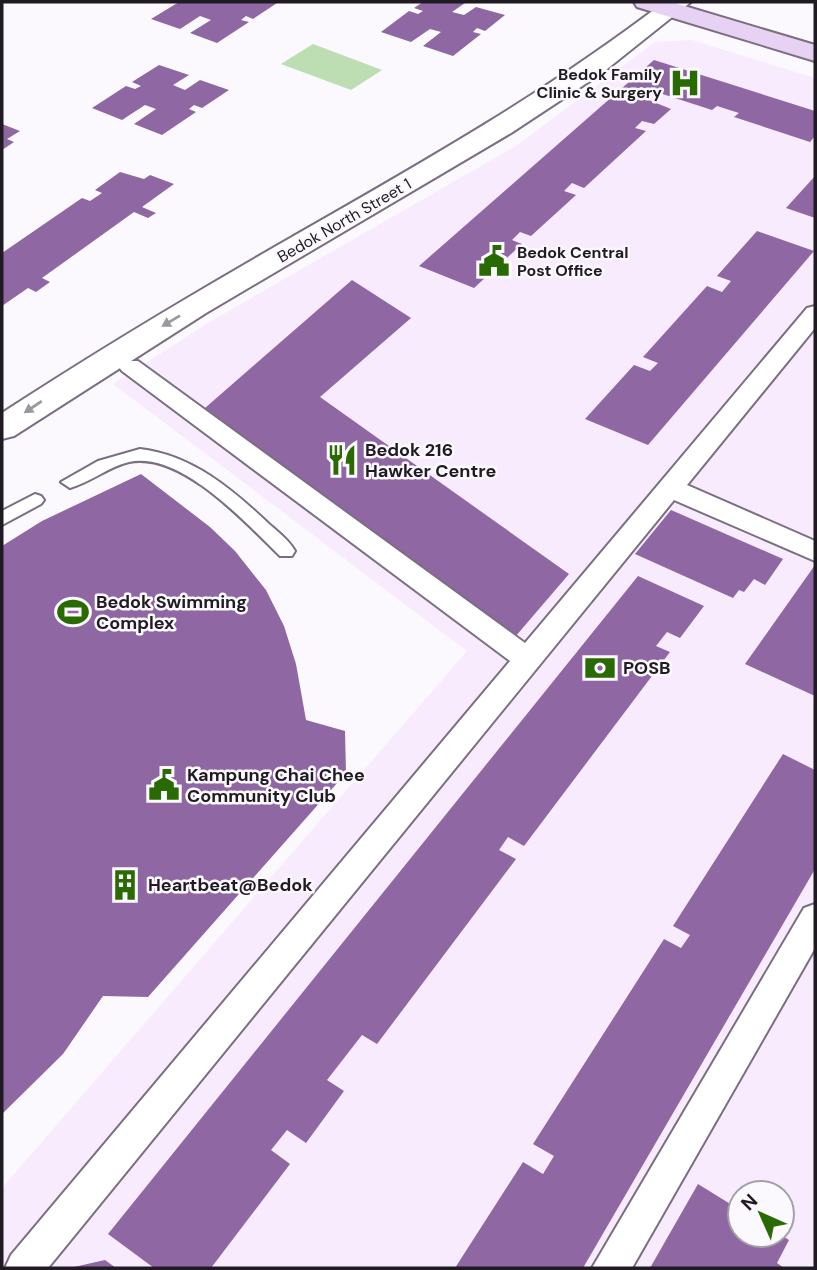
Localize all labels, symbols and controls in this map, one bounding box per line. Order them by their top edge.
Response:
place label: Bedok Family Clinic & Surgery [537,64,662,103]
hospital icon: Bedok Family Clinic & Surgery [668,66,702,100]
street label: Bedok North Street 1 [273,173,415,267]
place label: Bedok Central Post Office [517,242,629,281]
public building icon: Bedok Central Post Office [477,244,511,278]
one-way arrow [162,315,181,328]
one-way arrow [24,400,43,413]
place label: Bedok 216 Hawker Centre [365,438,496,483]
restaurant icon: Bedok 216 Hawker Centre [325,443,359,477]
place label: Bedok Swimming Complex [96,590,247,635]
sports icon: Bedok Swimming Complex [56,595,90,629]
bank icon: POSB [583,651,617,685]
place label: POSB [623,656,671,680]
place label: Kampung Chai Chee Community Club [187,763,365,808]
public building icon: Kampung Chai Chee Community Club [147,768,181,802]
building icon: Heartbeat@Bedok [108,868,142,902]
place label: Heartbeat@Bedok [148,873,313,897]
north arrow [726,1179,796,1249]
text: N [736,1189,763,1216]

